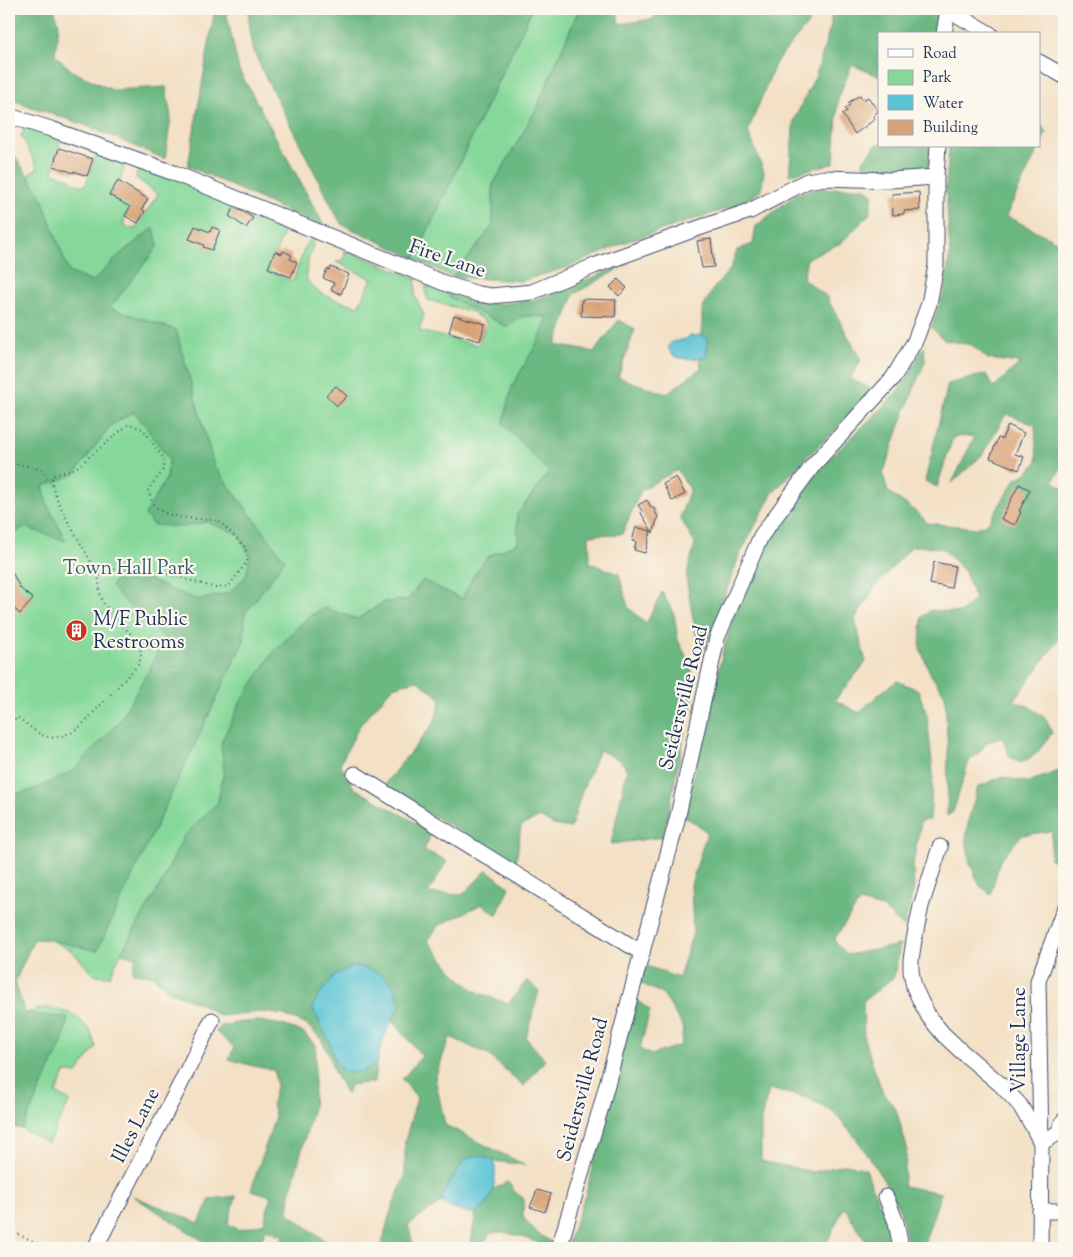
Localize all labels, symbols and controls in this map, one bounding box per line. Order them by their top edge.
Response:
legend [878,32,1040,148]
text: Road [923,44,957,65]
text: Park [923,68,952,89]
text: Water [923,94,964,115]
text: Building [923,118,978,139]
street label: Fire Lane [405,233,489,287]
park label: Town Hall Park [63,555,195,584]
place label: M/F Public Restrooms [93,606,188,658]
building icon: M/F Public Restrooms [65,619,89,643]
street label: Seidersville Road [653,623,717,773]
street label: Village Lane [1006,987,1035,1093]
street label: Seidersville Road [551,1015,617,1165]
street label: Illes Lane [106,1083,168,1169]

